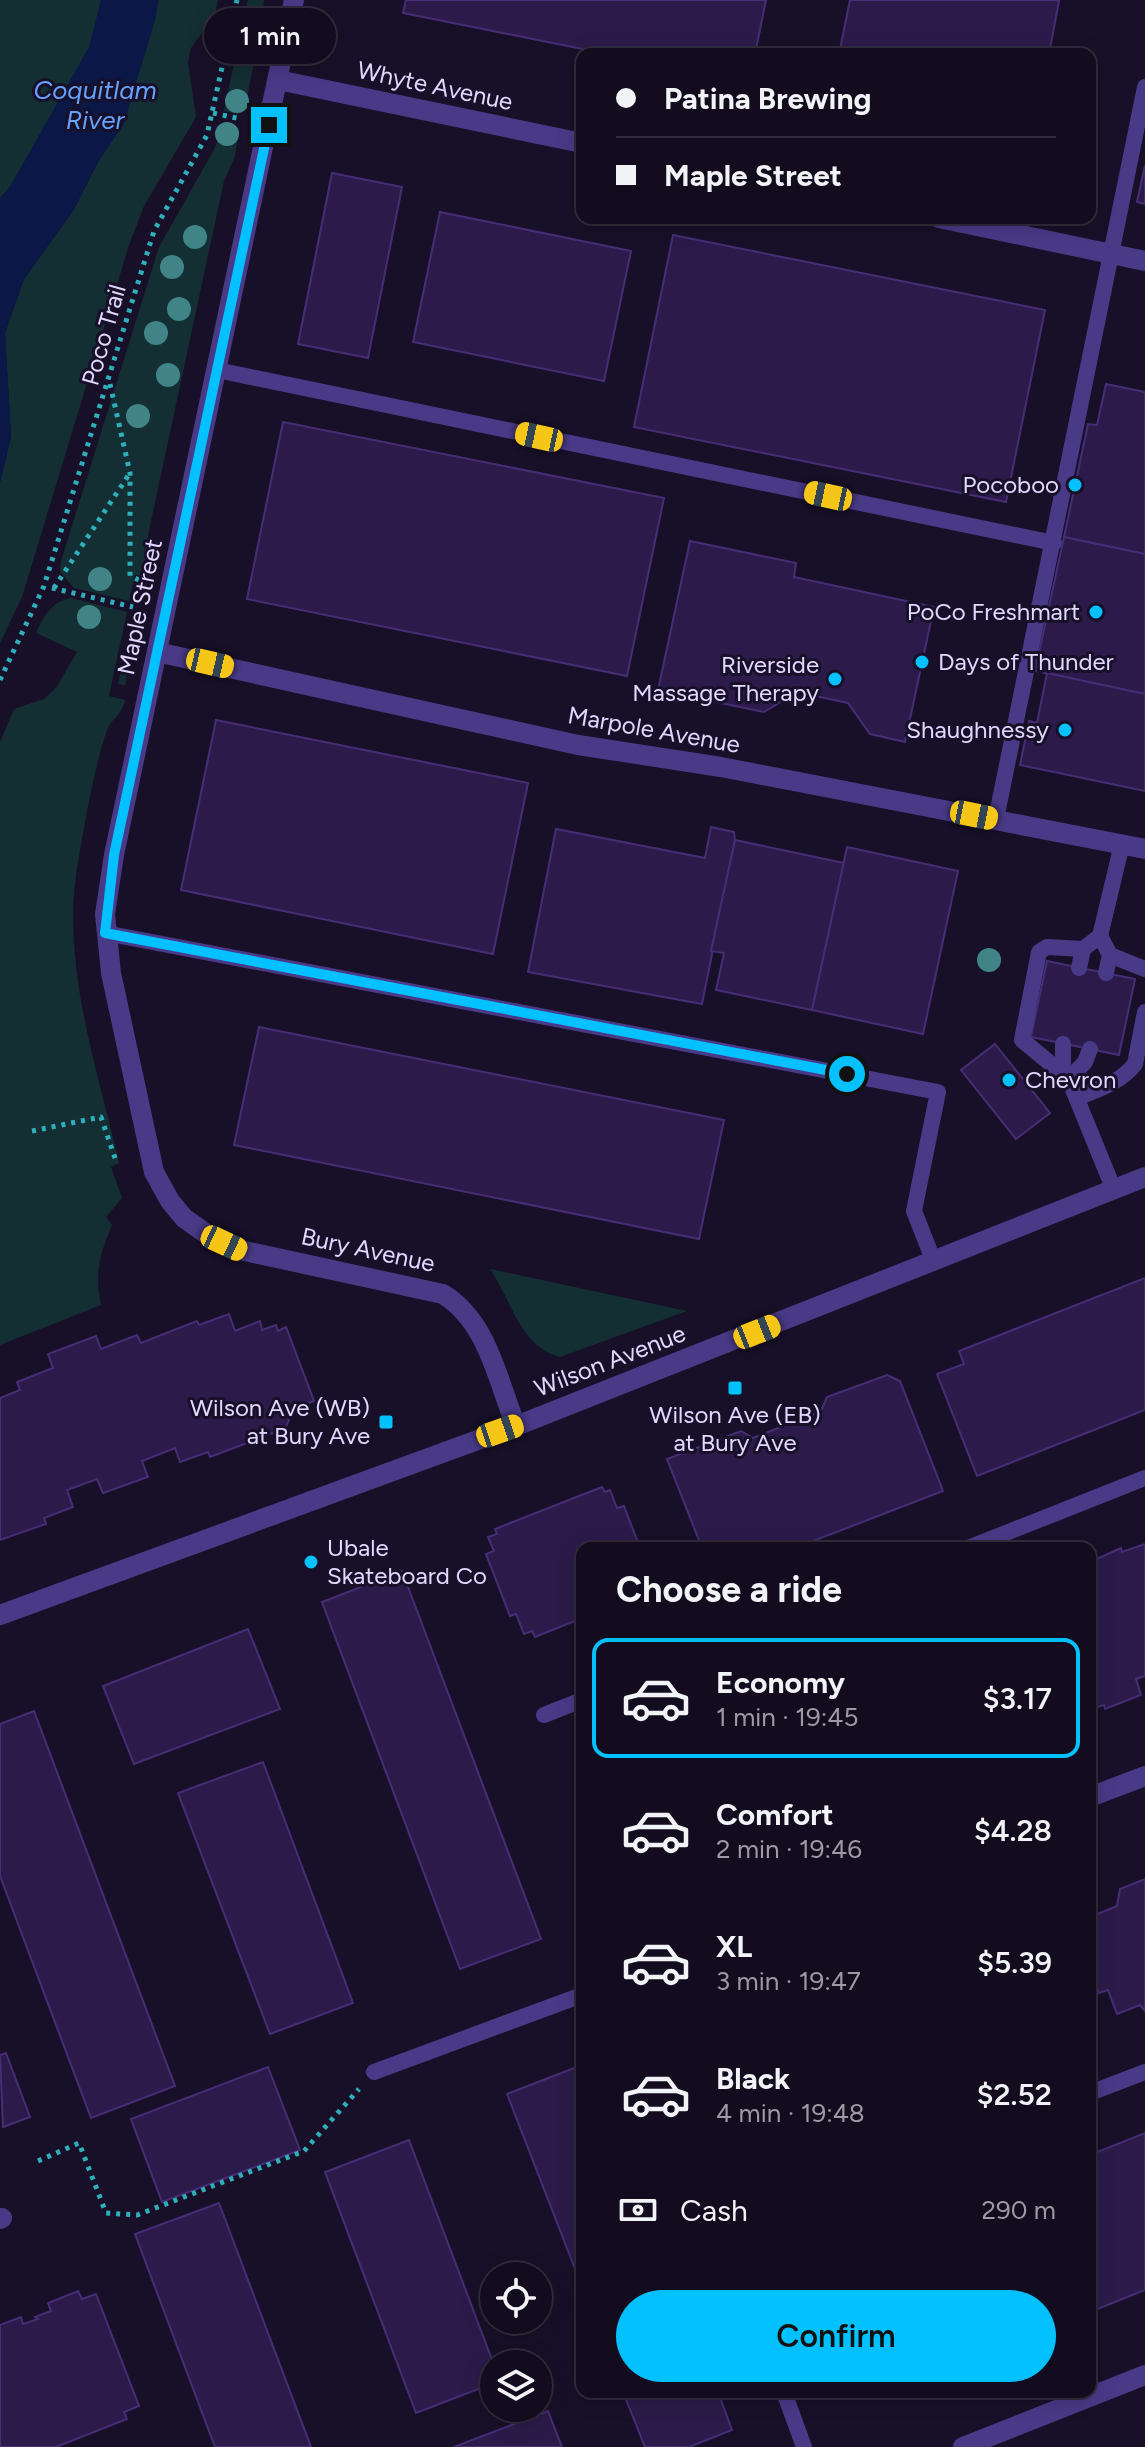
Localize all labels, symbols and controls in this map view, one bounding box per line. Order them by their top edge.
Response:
callout: 1 min [203,9,335,65]
text: 1 min [240,20,300,52]
street label: Whyte Avenue [355,55,515,116]
water label: Coquitlam River [33,74,157,136]
text: Patina Brewing [664,80,872,117]
route end [251,107,287,143]
text: Maple Street [664,157,842,194]
street label: Poco Trail [75,281,132,389]
car [513,420,565,454]
place label: Pocoboo [963,470,1059,499]
marker: Pocoboo [1066,476,1084,494]
car [802,479,854,513]
street label: Maple Street [111,536,168,678]
place label: PoCo Freshmart [907,597,1080,626]
marker: PoCo Freshmart [1087,603,1105,621]
car [184,646,236,680]
place label: Days of Thunder [938,647,1114,676]
place label: Riverside Massage Therapy [632,650,819,707]
marker: Days of Thunder [913,653,931,671]
marker: Riverside Massage Therapy [826,670,844,688]
street label: Marpole Avenue [566,700,742,759]
place label: Shaughnessy [906,715,1049,744]
marker: Shaughnessy [1056,721,1074,739]
car [948,799,1000,831]
route start [829,1056,865,1092]
place label: Chevron [1025,1065,1116,1094]
marker: Chevron [1000,1071,1018,1089]
street label: Bury Avenue [299,1221,438,1278]
car [197,1222,251,1264]
car [730,1312,784,1352]
street label: Wilson Avenue [530,1318,689,1403]
marker: Wilson Ave (EB) at Bury Ave [726,1379,744,1397]
place label: Wilson Ave (WB) at Bury Ave [190,1393,370,1450]
place label: Wilson Ave (EB) at Bury Ave [649,1400,821,1457]
car [473,1412,527,1450]
marker: Wilson Ave (WB) at Bury Ave [377,1413,395,1431]
place label: Ubale Skateboard Co [327,1533,487,1590]
marker: Ubale Skateboard Co [302,1553,320,1571]
text: Choose a ride [616,1568,842,1611]
icon: car [620,1662,692,1734]
text: Economy [716,1664,845,1701]
text: $3.17 [983,1680,1052,1717]
text: 1 min · 19:45 [716,1701,858,1733]
icon: car [620,1794,692,1866]
text: Comfort [716,1796,834,1833]
text: $4.28 [974,1812,1052,1849]
text: 2 min · 19:46 [716,1833,862,1865]
icon: car [620,1926,692,1998]
text: XL [716,1928,752,1965]
text: $5.39 [977,1944,1052,1981]
text: 3 min · 19:47 [716,1965,861,1997]
icon: car [620,2058,692,2130]
text: Black [716,2060,790,2097]
text: $2.52 [977,2076,1052,2113]
text: 4 min · 19:48 [716,2097,865,2129]
icon: cash [616,2188,660,2232]
text: Cash [680,2192,748,2229]
text: 290 m [982,2194,1056,2226]
map controls [480,2262,552,2422]
button: locate [480,2262,552,2334]
button: Confirm [616,2290,1056,2382]
button: layers [480,2350,552,2422]

